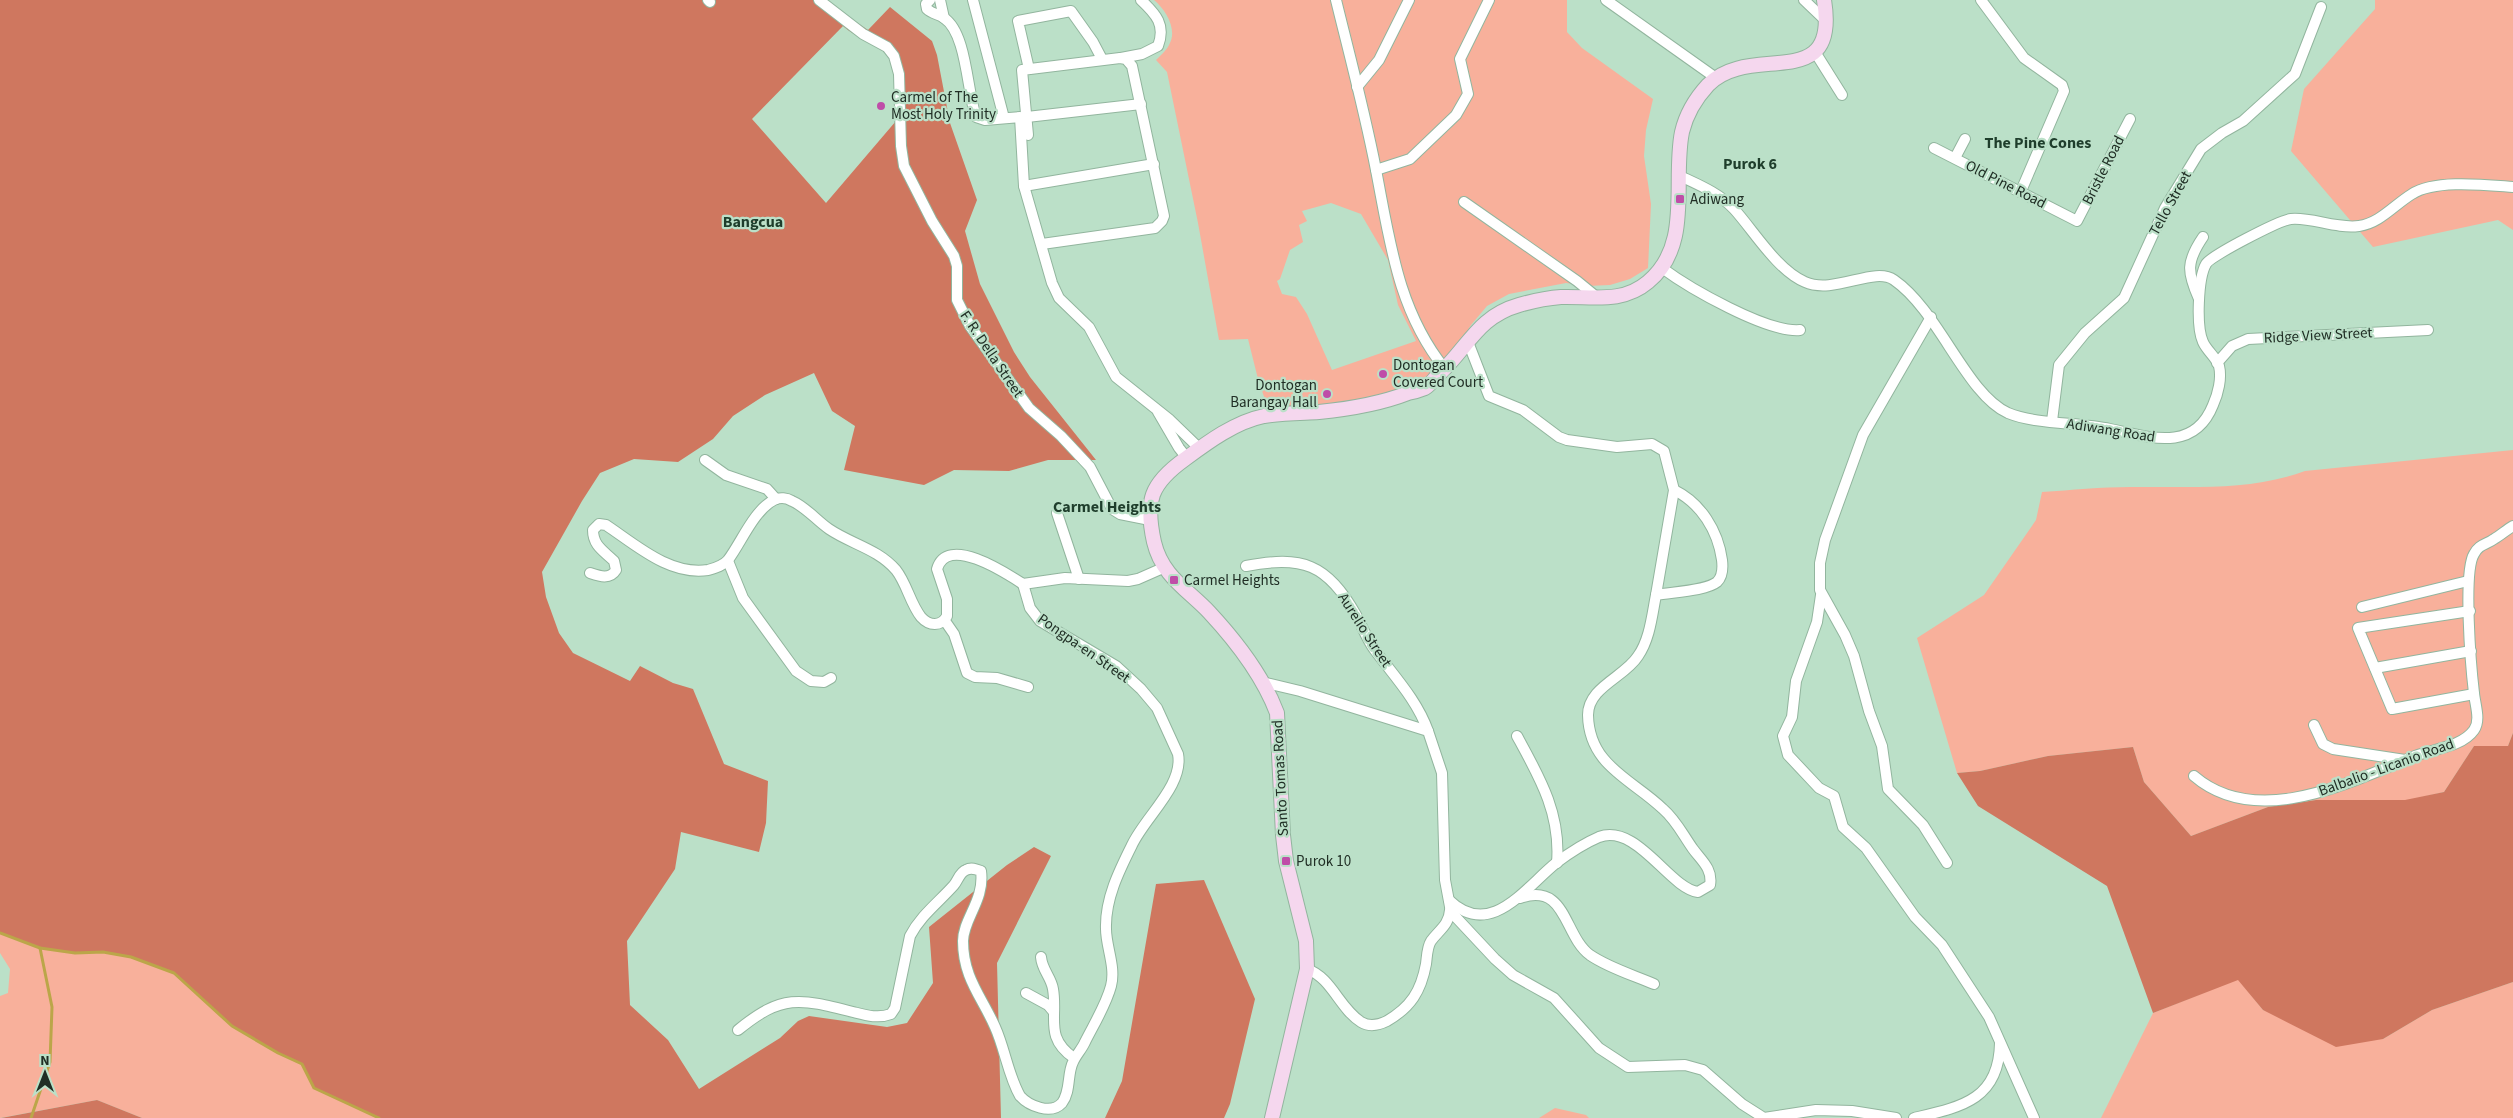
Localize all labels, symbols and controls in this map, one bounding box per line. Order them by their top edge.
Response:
place label: Carmel of The Most Holy Trinity [891,87,996,125]
marker: Carmel of The Most Holy Trinity [875,100,887,112]
district label: The Pine Cones [1985,132,2091,154]
street label: Bristle Road [2077,132,2130,209]
district label: Purok 6 [1723,153,1777,175]
street label: Old Pine Road [1962,155,2050,214]
street label: Tello Street [2144,167,2197,239]
place label: Adiwang [1690,189,1745,210]
marker: Adiwang [1674,193,1686,205]
district label: Bangcua [723,211,783,233]
street label: F. R. Della Street [955,307,1028,402]
street label: Ridge View Street [2263,322,2373,349]
place label: Dontogan Covered Court [1393,355,1483,393]
marker: Dontogan Covered Court [1377,368,1389,380]
place label: Dontogan Barangay Hall [1230,375,1317,413]
marker: Dontogan Barangay Hall [1321,388,1333,400]
street label: Adiwang Road [2065,413,2157,448]
district label: Carmel Heights [1053,496,1161,518]
place label: Carmel Heights [1184,570,1280,591]
marker: Carmel Heights [1168,574,1180,586]
street label: Aurelio Street [1333,589,1397,672]
street label: Pongpa-en Street [1033,609,1134,688]
street label: Santo Tomas Road [1267,719,1294,837]
street label: Balbalio - Licanio Road [2316,733,2457,802]
place label: Purok 10 [1296,851,1351,872]
marker: Purok 10 [1280,855,1292,867]
north arrow [20,1048,70,1098]
text: N [40,1051,50,1071]

